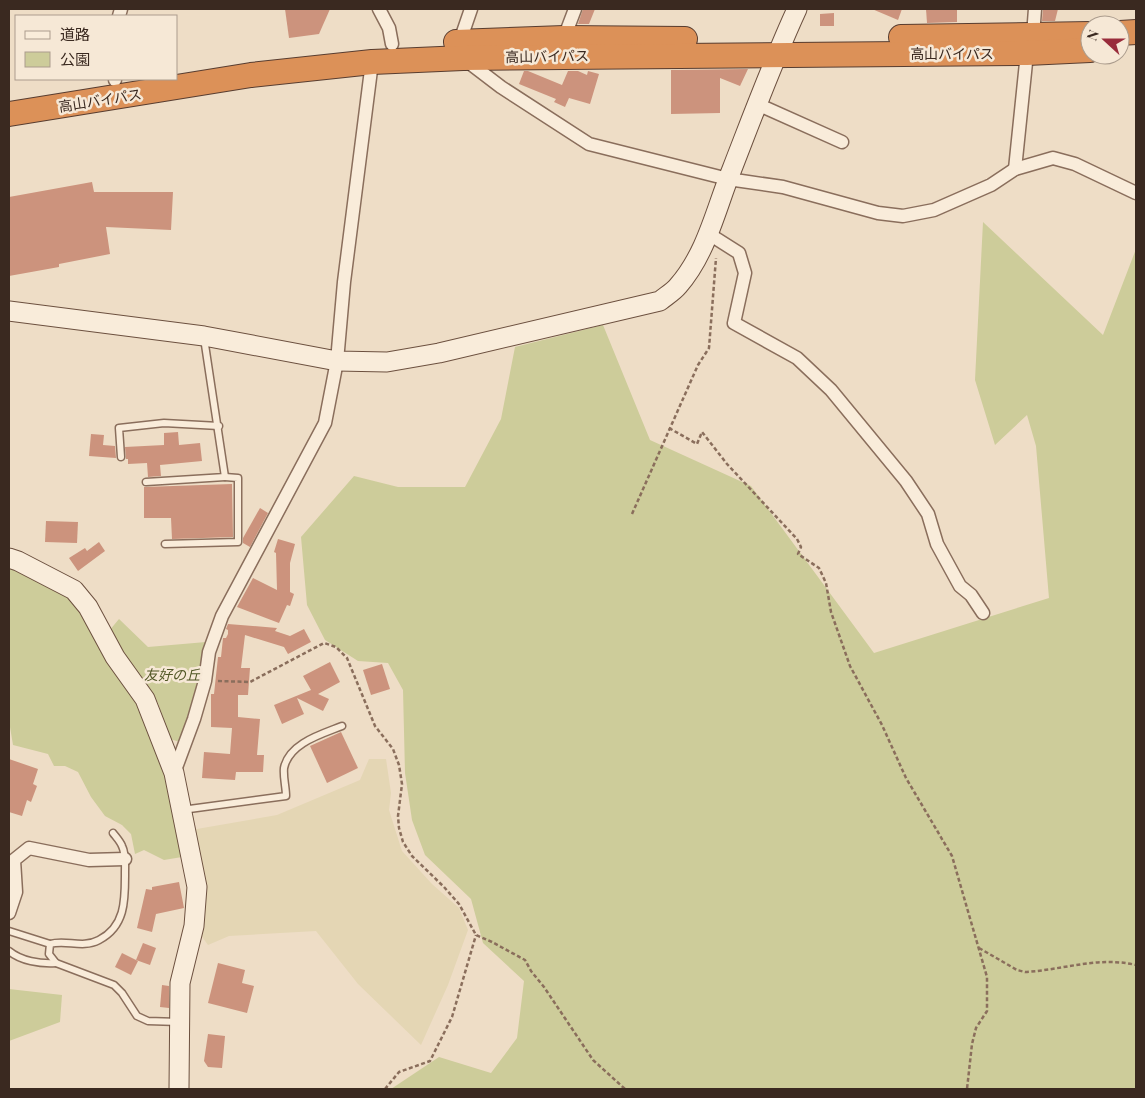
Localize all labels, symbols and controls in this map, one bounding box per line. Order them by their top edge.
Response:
legend [15,15,178,80]
north arrow [1080,15,1130,65]
text: 道路 [60,24,90,44]
text: N [1082,27,1103,43]
street label: 高山バイパス [910,44,994,63]
street label: 高山バイパス [505,46,589,66]
text: 公園 [60,49,90,69]
street label: 高山バイパス [57,84,143,116]
park label: 友好の丘 [144,665,201,684]

